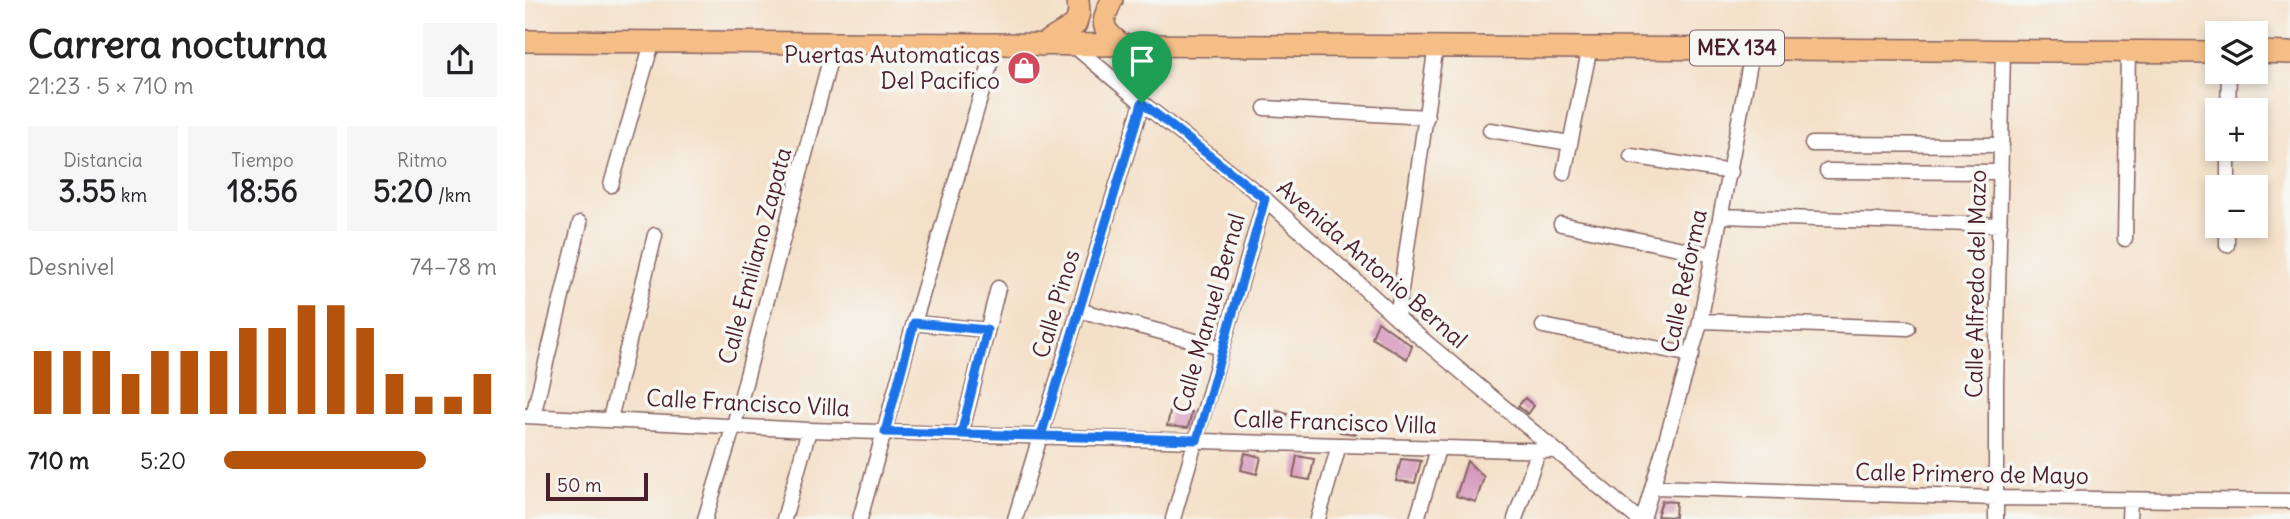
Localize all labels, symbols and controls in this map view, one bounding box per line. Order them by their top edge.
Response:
text: Carrera nocturna [28,21,327,68]
map controls [2205,21,2268,238]
button: layers [2205,21,2268,84]
button: share [423,23,497,97]
road number: MEX 134 [1690,30,1784,66]
pin [1112,31,1172,103]
place label: Puertas Automaticas Del Pacifico [784,40,1000,95]
icon: arrive [1123,42,1161,80]
shop icon: Puertas Automaticas Del Pacifico [1005,49,1043,87]
text: 21:23 · 5 × 710 m [28,71,194,100]
button: + [2205,98,2268,161]
street label: Calle Emiliano Zapata [712,144,797,367]
text: Distancia [63,148,143,172]
text: Tiempo [231,148,294,172]
text: Ritmo [397,148,447,172]
street label: Calle Alfredo del Mazo [1959,169,1992,398]
text: 3.55 [59,172,116,210]
text: 18:56 [227,172,298,210]
text: 5:20 [373,172,433,210]
street label: Avenida Antonio Bernal [1271,173,1473,354]
button: − [2205,175,2268,238]
text: km [116,183,147,207]
text: /km [433,183,471,207]
street label: Calle Reforma [1654,207,1713,355]
street label: Calle Manuel Bernal [1166,210,1251,416]
street label: Calle Pinos [1025,246,1086,362]
text: Desnivel [28,252,114,281]
text: 74–78 m [410,252,497,281]
street label: Calle Francisco Villa [645,383,851,422]
street label: Calle Francisco Villa [1233,403,1438,440]
text: 710 m [28,446,89,475]
text: 5:20 [140,446,186,475]
street label: Calle Primero de Mayo [1855,457,2089,490]
scale bar [546,470,647,502]
text: 50 m [557,473,602,497]

